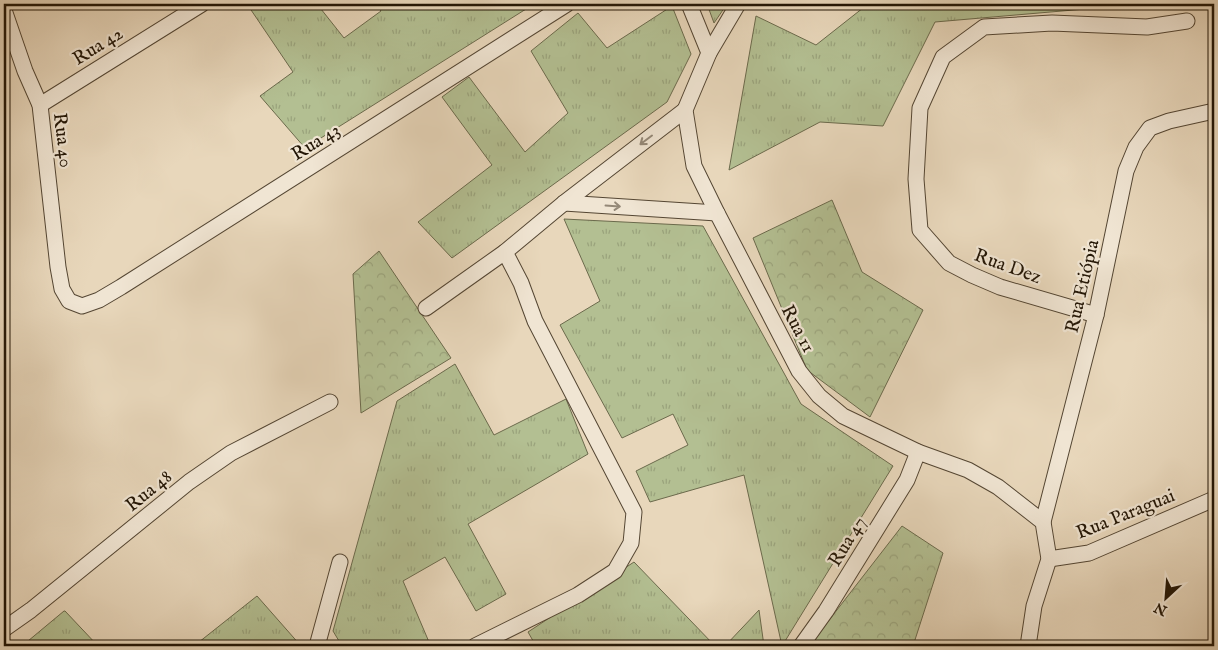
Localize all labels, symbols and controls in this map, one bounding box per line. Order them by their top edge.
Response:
street label: Rua 42 [68,22,128,71]
street label: Rua 40 [47,111,77,169]
street label: Rua 43 [287,118,345,167]
one-way arrow [639,135,653,145]
one-way arrow [605,201,621,211]
street label: Rua Etiópia [1061,237,1106,335]
street label: Rua Dez [971,244,1044,290]
street label: Rua 11 [775,301,820,357]
street label: Rua 48 [121,465,178,518]
street label: Rua Paraguai [1073,484,1179,546]
street label: Rua 47 [823,513,872,571]
north arrow [1140,572,1190,622]
text: N [1151,598,1171,620]

